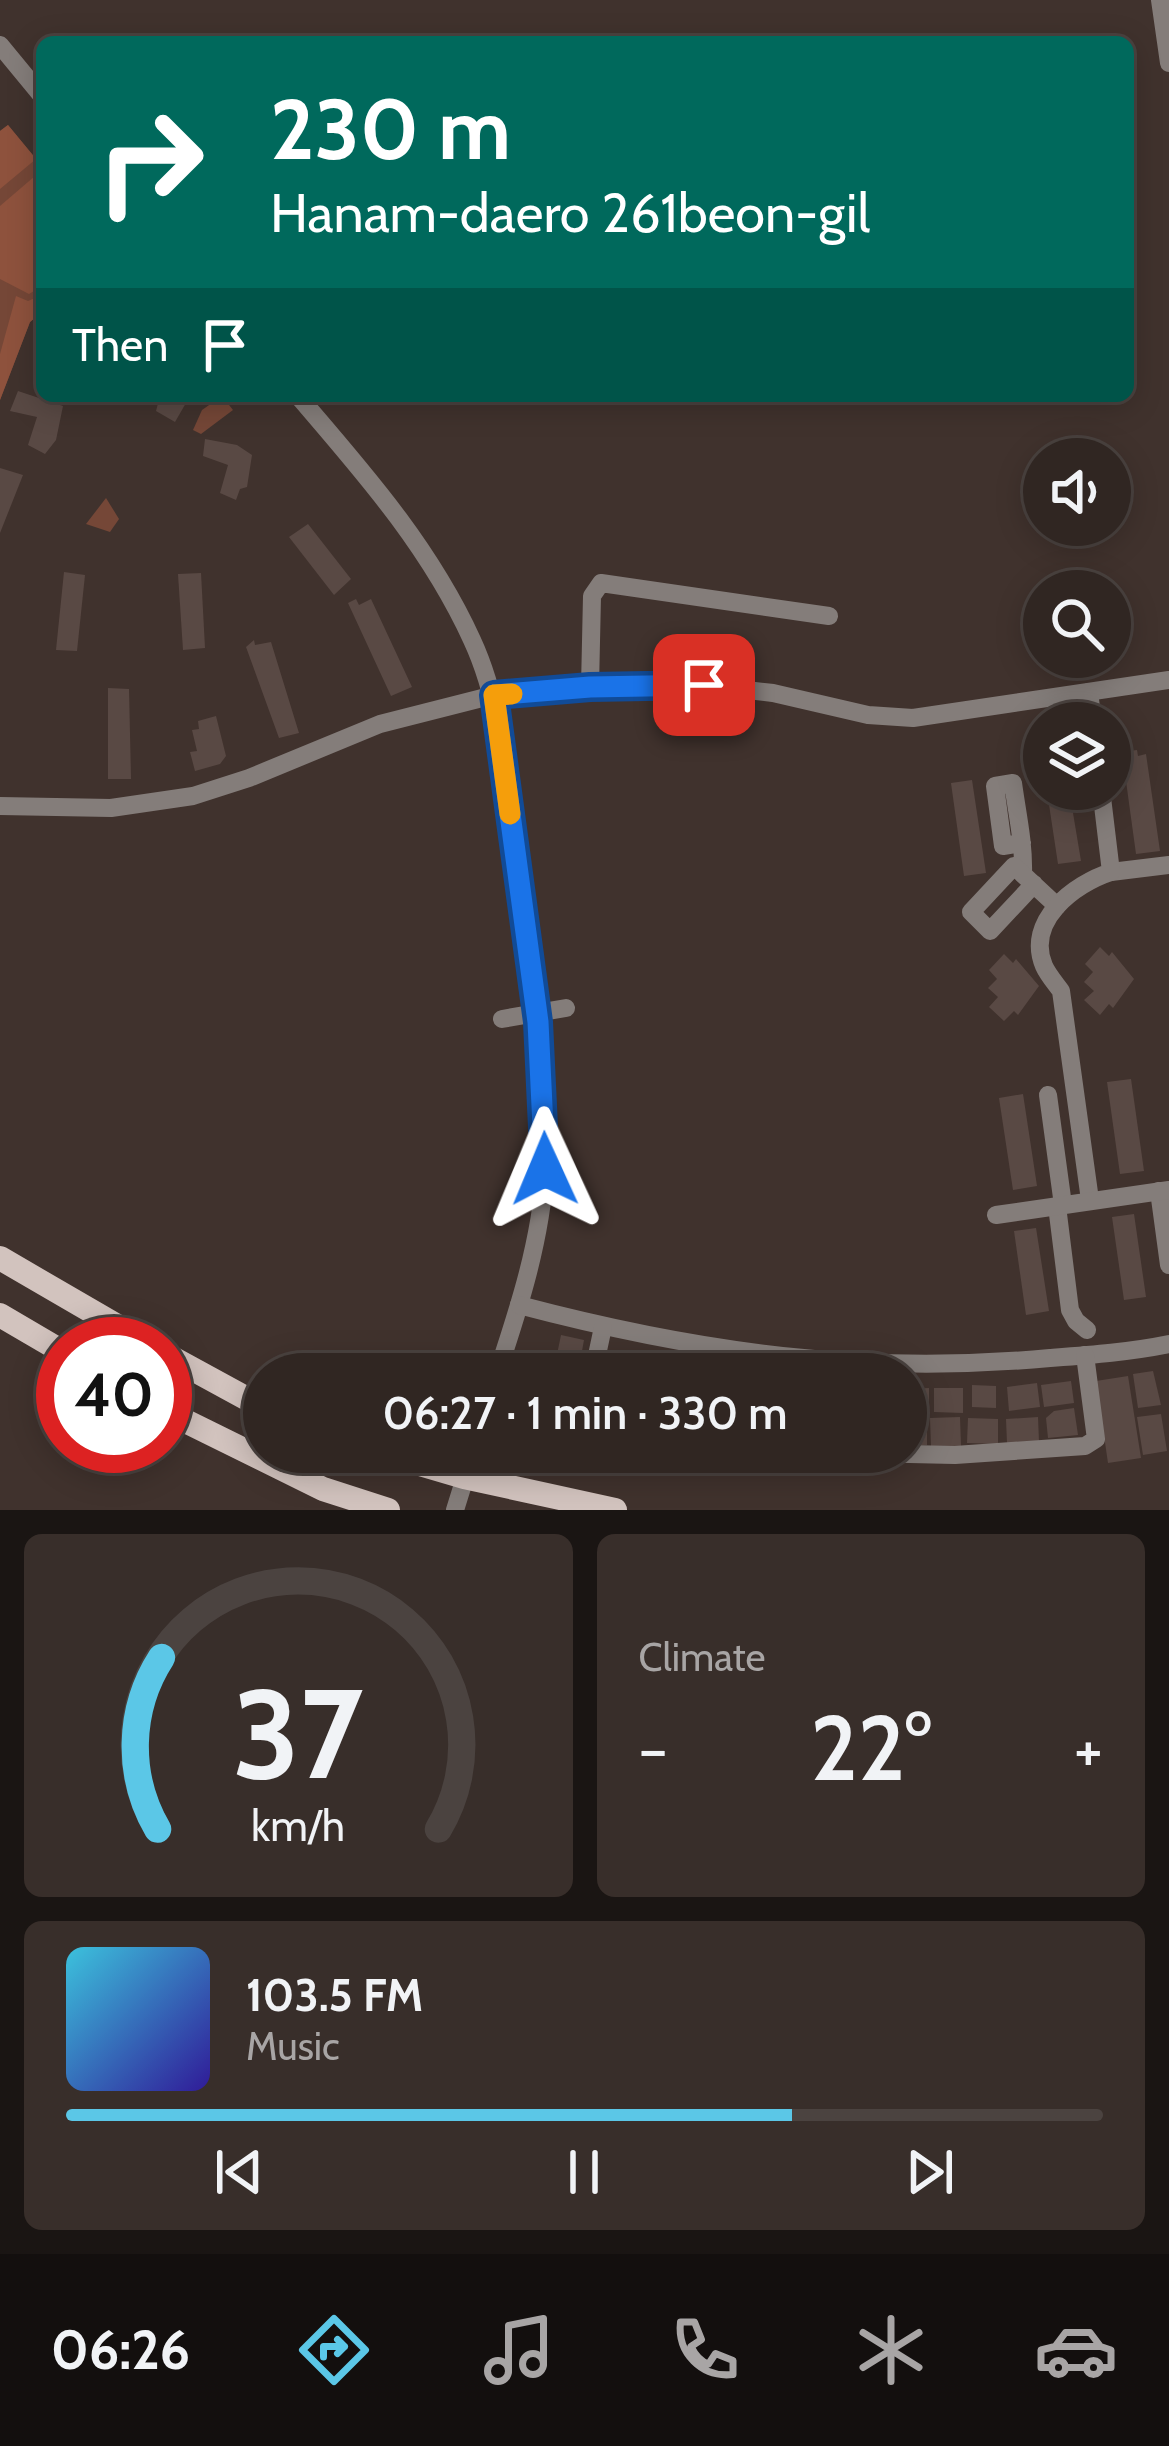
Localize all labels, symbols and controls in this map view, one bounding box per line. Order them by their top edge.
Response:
text: 230 m [270,78,511,180]
icon: right [72,84,228,240]
text: Hanam-daero 261beon-gil [270,180,870,246]
icon: arrive [192,312,258,378]
text: Then [72,318,168,372]
map controls [1023,438,1131,810]
button: sound [1023,438,1131,546]
button: search [1023,570,1131,678]
pin [653,634,755,736]
icon: arrive [671,652,737,718]
button: layers [1023,702,1131,810]
position arrow [482,1106,608,1232]
speed limit sign: 40 [36,1317,192,1473]
text: 06:27 · 1 min · 330 m [382,1386,788,1440]
text: Climate [639,1633,765,1681]
text: 37 [233,1658,364,1809]
text: 22° [810,1693,931,1803]
text: − [639,1708,668,1789]
text: + [1074,1708,1103,1789]
text: km/h [251,1799,345,1851]
text: 103.5 FM [246,1968,423,2022]
text: Music [246,2022,340,2070]
icon: previous [206,2139,272,2205]
icon: pause [551,2139,617,2205]
icon: next [897,2139,963,2205]
icon: directions [292,2308,376,2392]
icon: music [477,2308,561,2392]
icon: phone [663,2308,747,2392]
icon: climate [849,2308,933,2392]
icon: car [1034,2308,1118,2392]
text: 06:26 [51,2317,190,2383]

